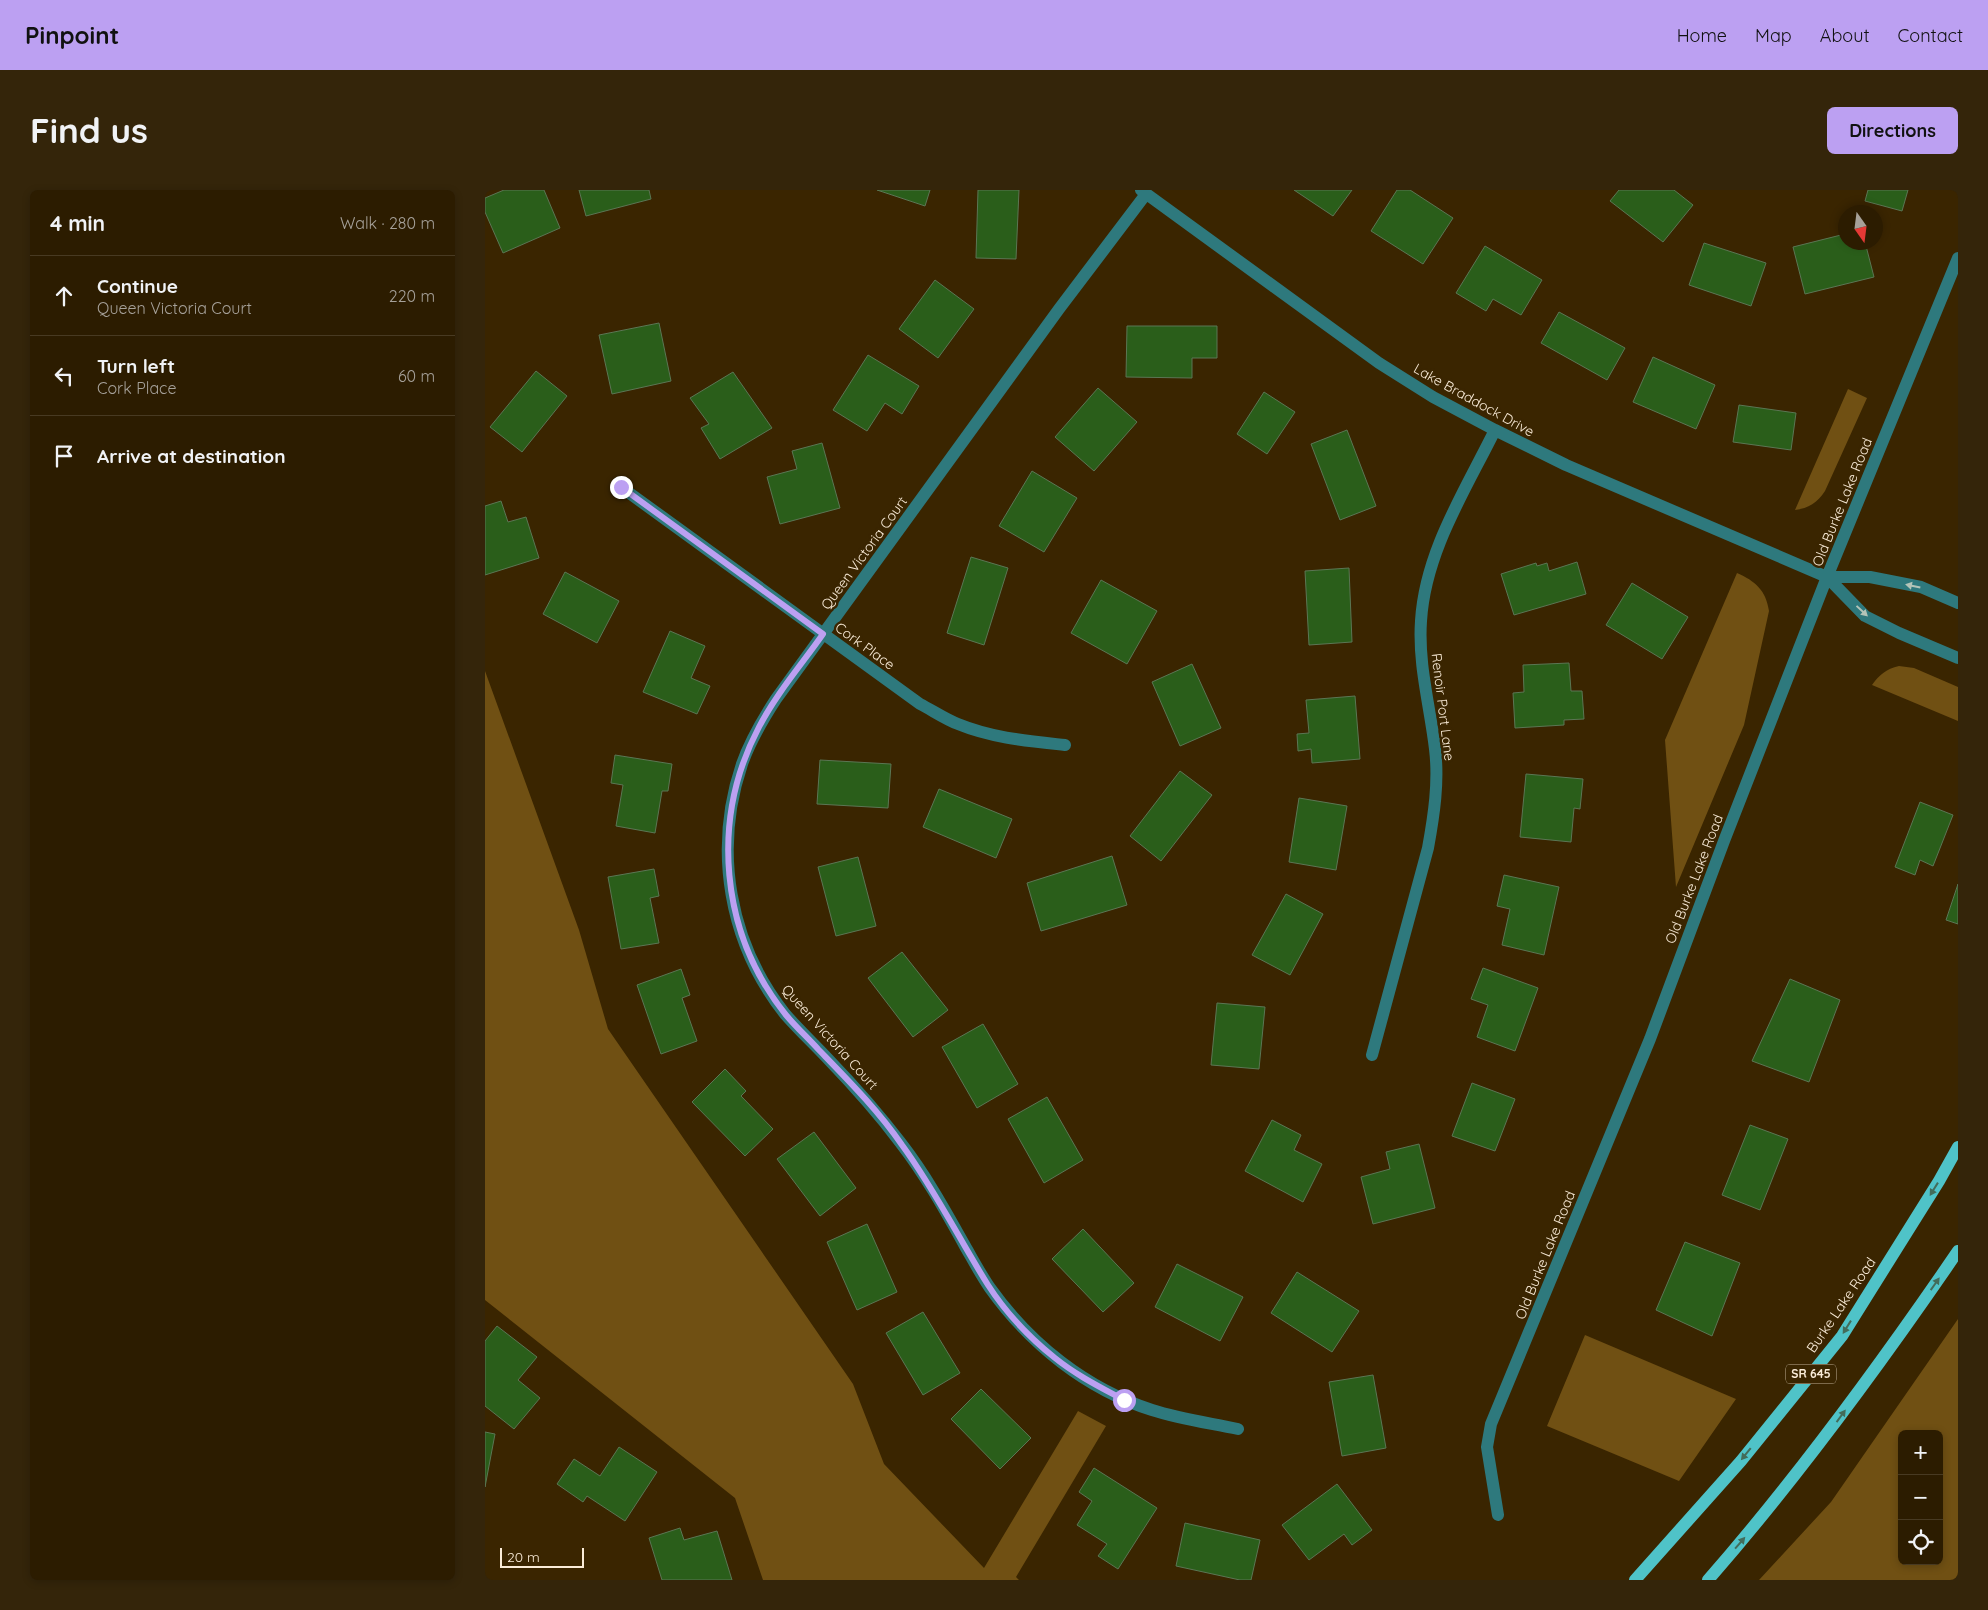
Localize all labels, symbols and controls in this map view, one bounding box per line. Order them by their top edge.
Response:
text: Pinpoint [25,20,119,50]
text: Home [1677,24,1727,47]
text: Map [1755,24,1792,47]
text: About [1820,24,1870,47]
text: Contact [1898,24,1963,47]
button: Directions [1827,107,1958,154]
text: Find us [30,108,148,152]
north arrow [1838,205,1883,250]
text: 4 min [50,210,105,236]
text: Walk · 280 m [340,213,435,233]
text: Continue [97,274,178,298]
icon: ahead [50,282,78,310]
text: 220 m [389,286,435,306]
text: Queen Victoria Court [97,298,252,318]
text: Turn left [97,354,175,378]
street label: Lake Braddock Drive [1410,359,1538,441]
icon: left [50,362,78,390]
text: 60 m [398,366,435,386]
text: Cork Place [97,378,176,398]
street label: Old Burke Lake Road [1808,435,1876,569]
icon: arrive [50,442,78,470]
text: Arrive at destination [97,444,286,468]
route end [610,476,633,499]
street label: Queen Victoria Court [817,493,911,613]
one-way arrow [1904,581,1920,589]
one-way arrow [1855,605,1867,617]
street label: Cork Place [832,618,898,674]
street label: Renoir Port Lane [1427,652,1459,762]
street label: Old Burke Lake Road [1661,812,1727,946]
street label: Queen Victoria Court [778,981,882,1094]
one-way arrow [1929,1183,1938,1196]
street label: Old Burke Lake Road [1511,1188,1579,1322]
street label: Burke Lake Road [1803,1254,1879,1356]
one-way arrow [1930,1277,1940,1290]
one-way arrow [1843,1321,1852,1334]
road number: SR 645 [1786,1364,1836,1384]
route start [1113,1389,1136,1412]
one-way arrow [1835,1410,1846,1423]
map controls [1898,1430,1943,1565]
button: + [1898,1430,1943,1475]
one-way arrow [1741,1448,1752,1461]
button: − [1898,1475,1943,1520]
button: locate [1898,1520,1943,1565]
one-way arrow [1734,1538,1746,1550]
scale bar [500,1545,584,1568]
text: 20 m [507,1548,540,1566]

